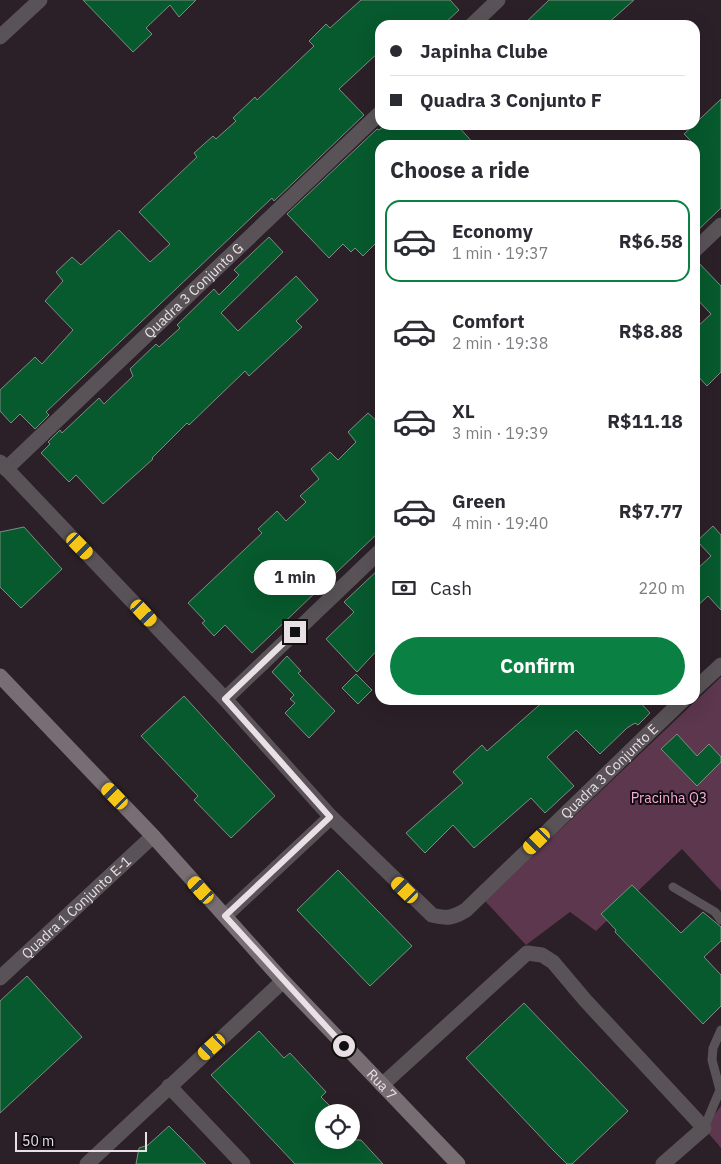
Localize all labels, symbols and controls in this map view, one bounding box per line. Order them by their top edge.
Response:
text: Japinha Clube [420,39,548,63]
text: Quadra 3 Conjunto F [420,88,602,112]
text: Choose a ride [390,155,530,184]
icon: car [392,219,437,264]
text: Economy [452,219,533,243]
text: R$6.58 [619,229,683,253]
street label: Quadra 3 Conjunto G [140,239,247,342]
text: 1 min · 19:37 [452,243,548,263]
icon: car [392,309,437,354]
text: Comfort [452,309,525,333]
text: R$8.88 [619,319,683,343]
text: 2 min · 19:38 [452,333,548,353]
icon: car [392,399,437,444]
text: XL [452,399,475,423]
text: R$11.18 [607,409,683,433]
text: 3 min · 19:39 [452,423,548,443]
icon: car [392,489,437,534]
text: Green [452,489,506,513]
text: R$7.77 [619,499,683,523]
text: 4 min · 19:40 [452,513,548,533]
car [64,530,95,562]
callout: 1 min [254,560,336,594]
text: 1 min [274,567,316,587]
icon: cash [390,574,418,602]
text: Cash [430,576,472,600]
text: 220 m [638,578,685,598]
car [128,597,159,629]
route end [284,621,306,643]
button: Confirm [390,637,685,695]
street label: Quadra 3 Conjunto E [557,720,662,823]
car [99,780,130,812]
park label: Pracinha Q3 [631,789,707,807]
car [520,825,553,857]
street label: Quadra 1 Conjunto E-1 [18,852,135,963]
car [185,874,216,906]
car [388,874,421,906]
car [195,1031,228,1063]
route start [333,1035,355,1057]
street label: Rua 7 [363,1065,401,1104]
map controls [315,1104,360,1149]
button: locate [315,1104,360,1149]
scale bar [15,1129,148,1152]
text: 50 m [22,1132,54,1150]

